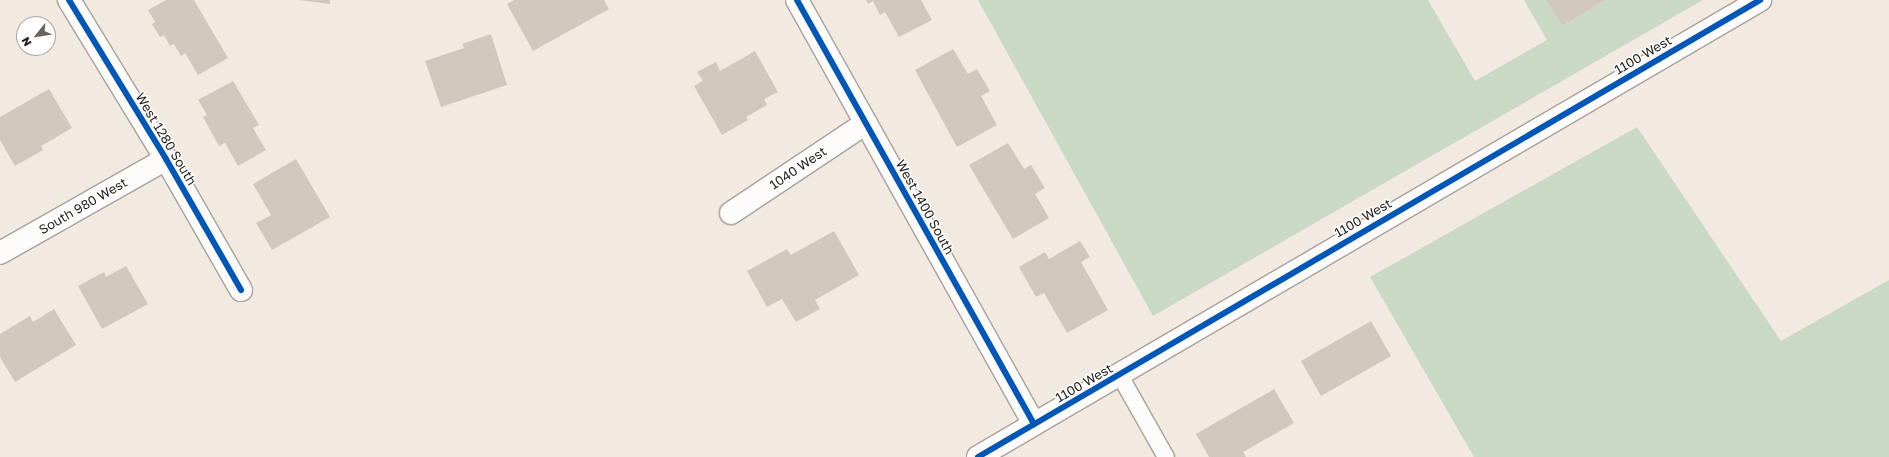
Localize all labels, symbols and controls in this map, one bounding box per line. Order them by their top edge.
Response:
north arrow [16,16,56,56]
street label: 1100 West [1612,32,1674,78]
text: N [18,35,34,49]
street label: West 1280 South [132,90,200,188]
street label: 1040 West [767,143,829,193]
street label: West 1400 South [893,157,957,257]
street label: South 980 West [36,174,130,238]
street label: 1100 West [1332,195,1394,241]
street label: 1100 West [1053,360,1115,406]

